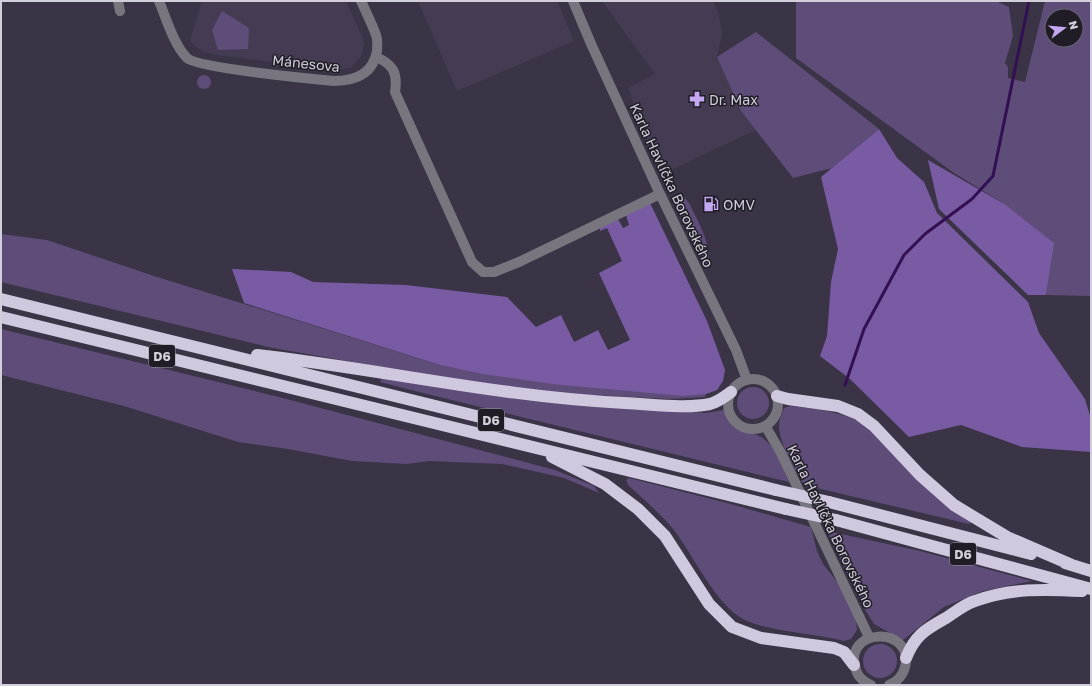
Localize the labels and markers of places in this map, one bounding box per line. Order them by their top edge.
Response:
pharmacy icon: Dr. Max [688,90,706,108]
place label: Dr. Max [709,91,758,108]
fuel station icon: OMV [702,195,720,213]
place label: OMV [723,196,755,213]

